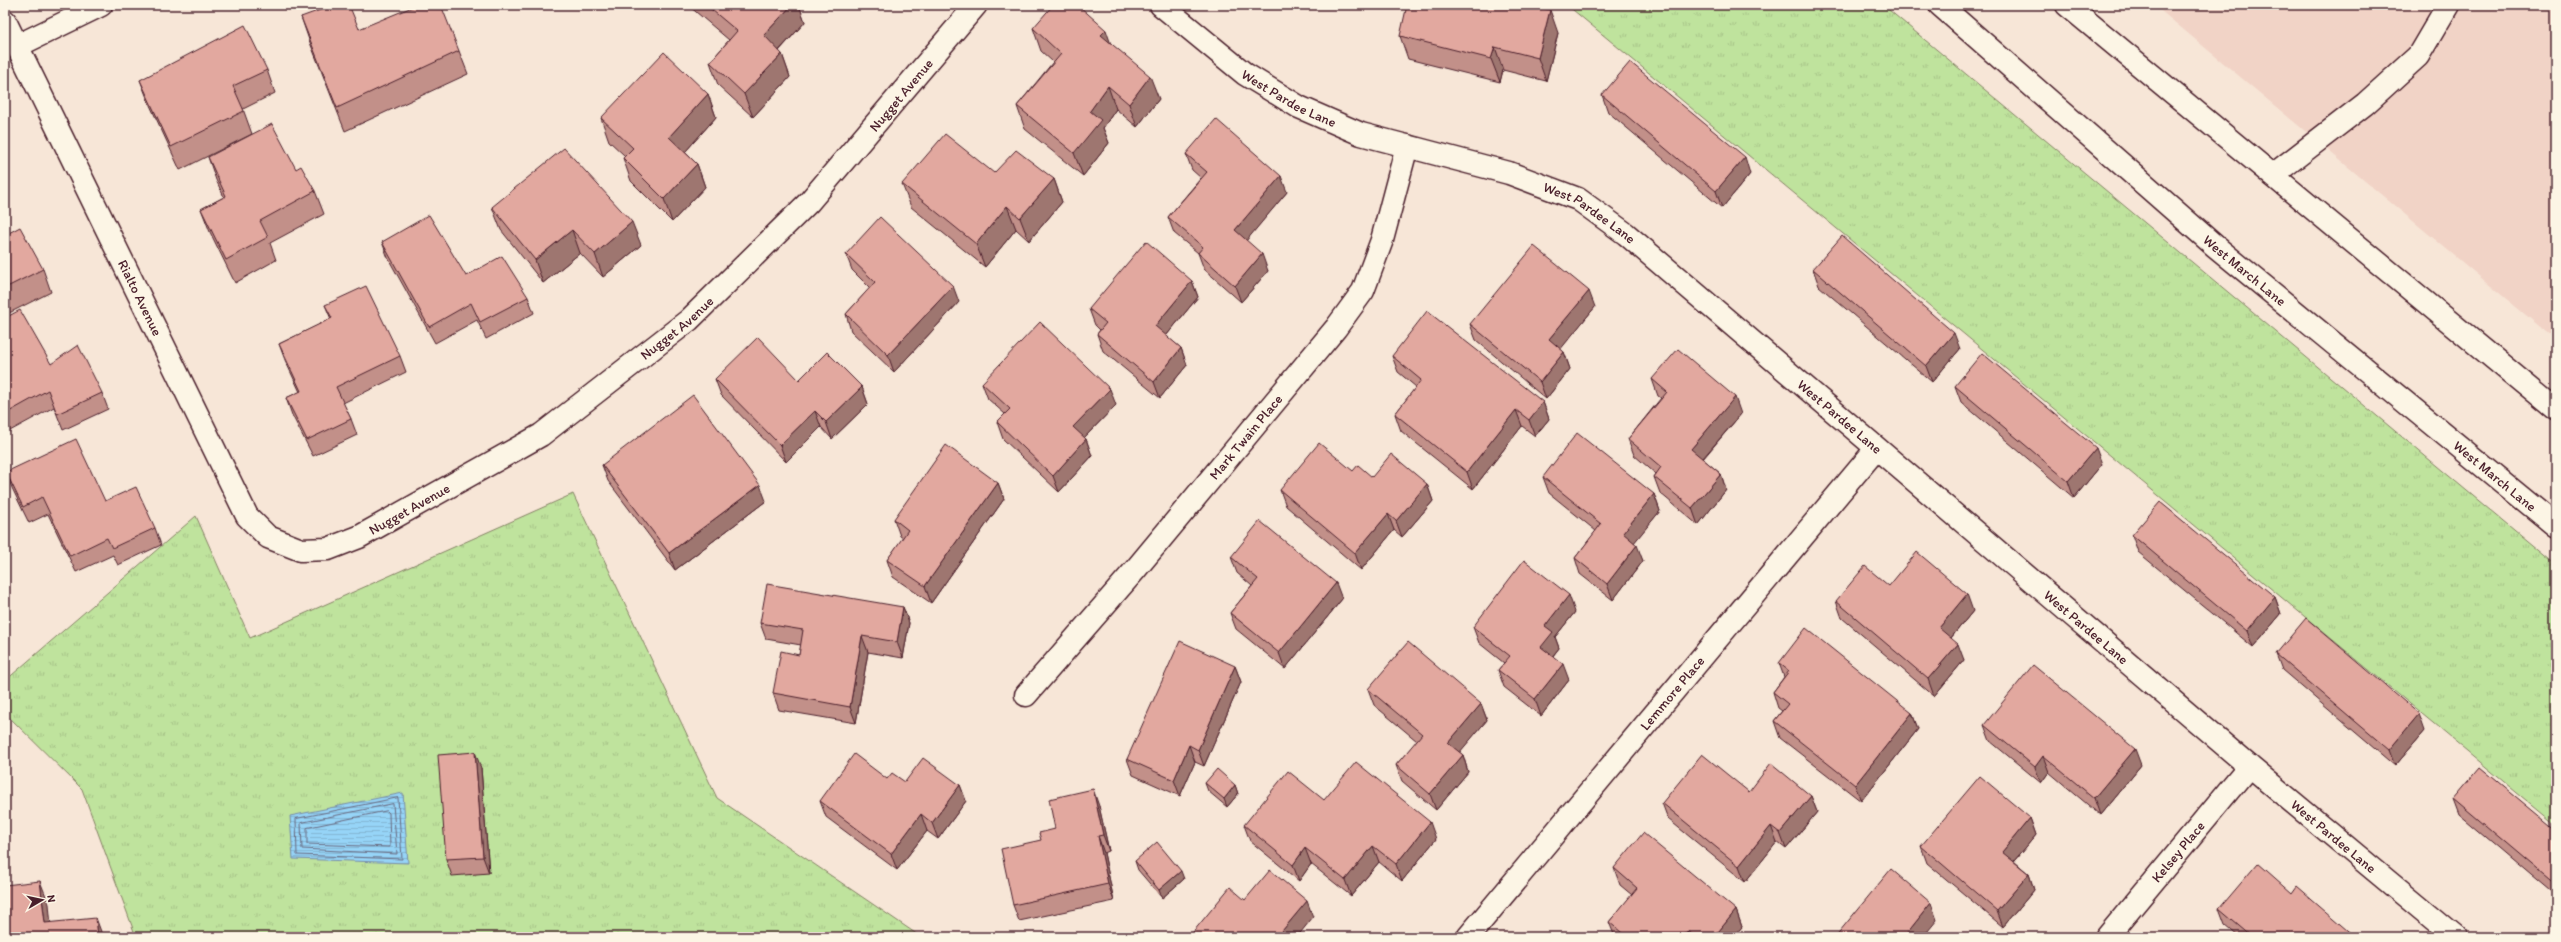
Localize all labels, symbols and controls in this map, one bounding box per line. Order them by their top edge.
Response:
street label: Nugget Avenue [866,55,937,135]
street label: West Pardee Lane [1238,66,1339,131]
street label: West Pardee Lane [1541,179,1639,248]
street label: West March Lane [2199,231,2290,310]
street label: Rialto Avenue [114,257,166,339]
street label: Nugget Avenue [637,292,717,364]
street label: West Pardee Lane [1794,376,1885,458]
street label: Mark Twain Place [1206,391,1287,483]
street label: West March Lane [2450,437,2540,516]
street label: Nugget Avenue [366,480,453,539]
street label: West Pardee Lane [2040,587,2132,668]
street label: Lemmore Place [1636,652,1709,734]
street label: West Pardee Lane [2287,796,2380,877]
street label: Kelsey Place [2148,818,2209,886]
north arrow [22,880,62,920]
text: N [44,894,58,903]

